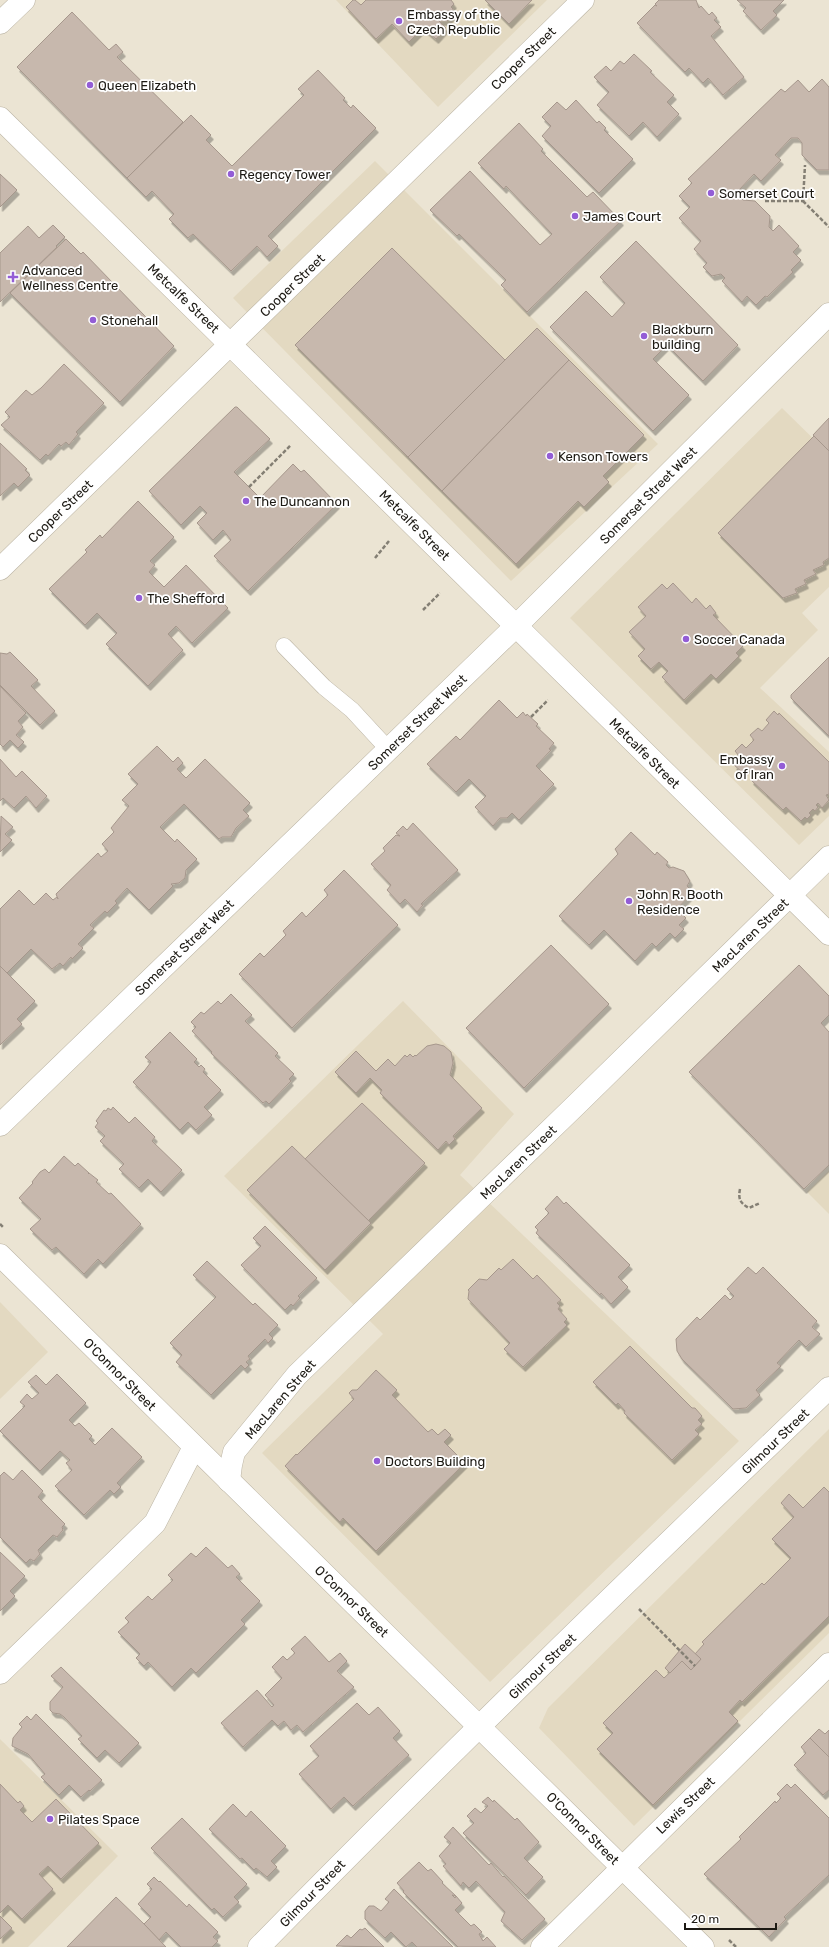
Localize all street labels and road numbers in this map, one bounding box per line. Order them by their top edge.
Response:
street label: Cooper Street [488,24,559,93]
street label: Cooper Street [257,251,328,320]
street label: Metcalfe Street [145,261,222,336]
street label: Somerset Street West [597,444,700,547]
street label: Cooper Street [25,477,96,546]
street label: Metcalfe Street [376,487,453,564]
street label: Somerset Street West [365,671,470,773]
street label: Metcalfe Street [606,715,683,792]
street label: MacLaren Street [709,895,791,975]
street label: Somerset Street West [132,896,237,998]
street label: MacLaren Street [477,1122,559,1202]
street label: O'Connor Street [80,1335,159,1414]
street label: MacLaren Street [242,1357,319,1442]
street label: Gilmour Street [739,1406,812,1477]
street label: O'Connor Street [312,1562,392,1640]
street label: Gilmour Street [506,1631,579,1702]
street label: Lewis Street [653,1774,718,1837]
street label: O'Connor Street [543,1789,622,1868]
street label: Gilmour Street [277,1857,348,1930]

